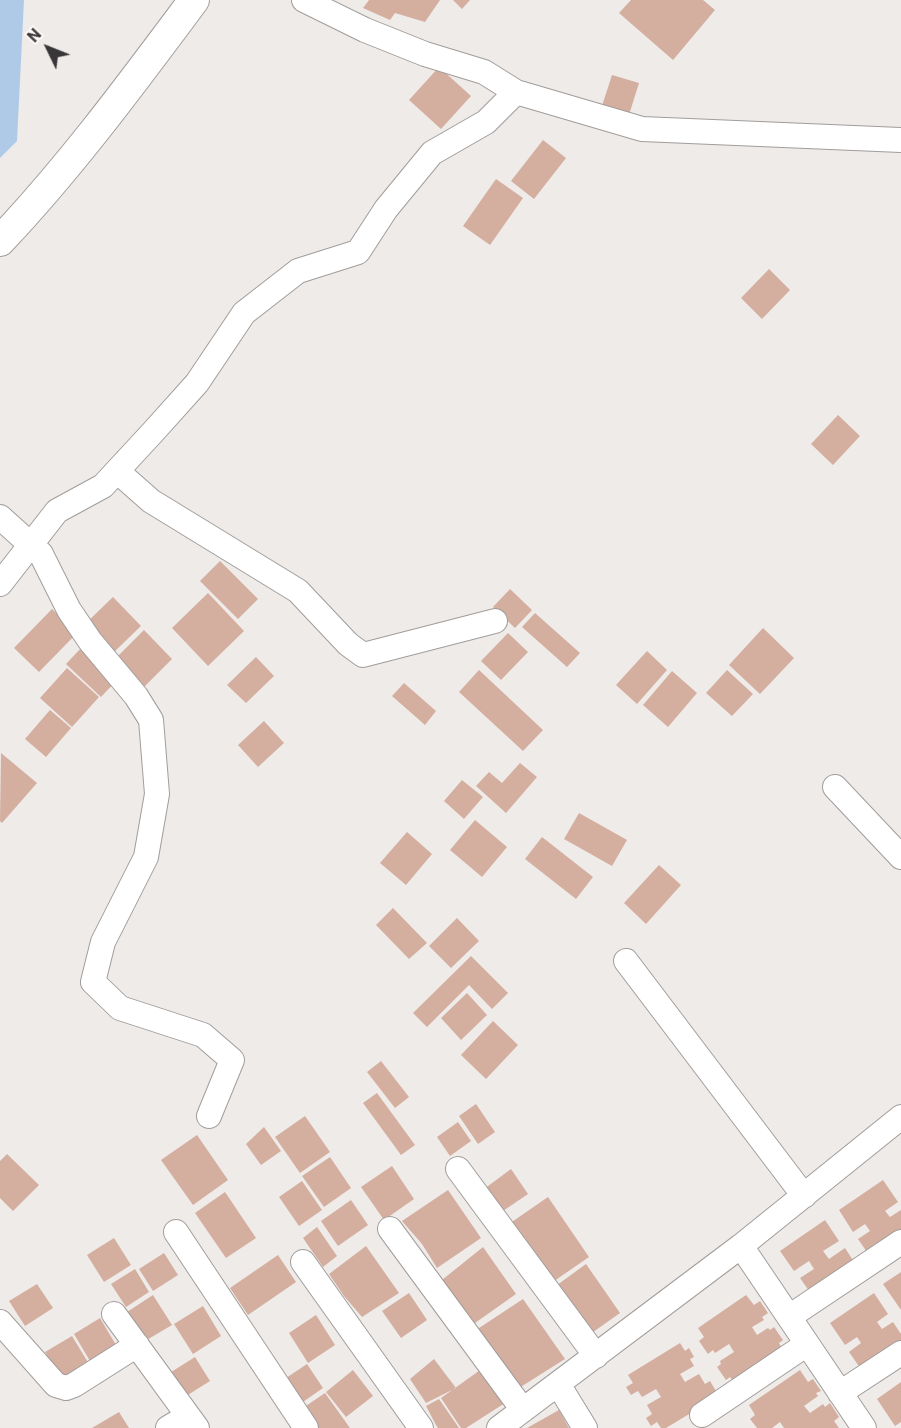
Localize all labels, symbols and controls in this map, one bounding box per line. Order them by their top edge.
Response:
north arrow [18,18,78,78]
text: N [24,25,45,46]

